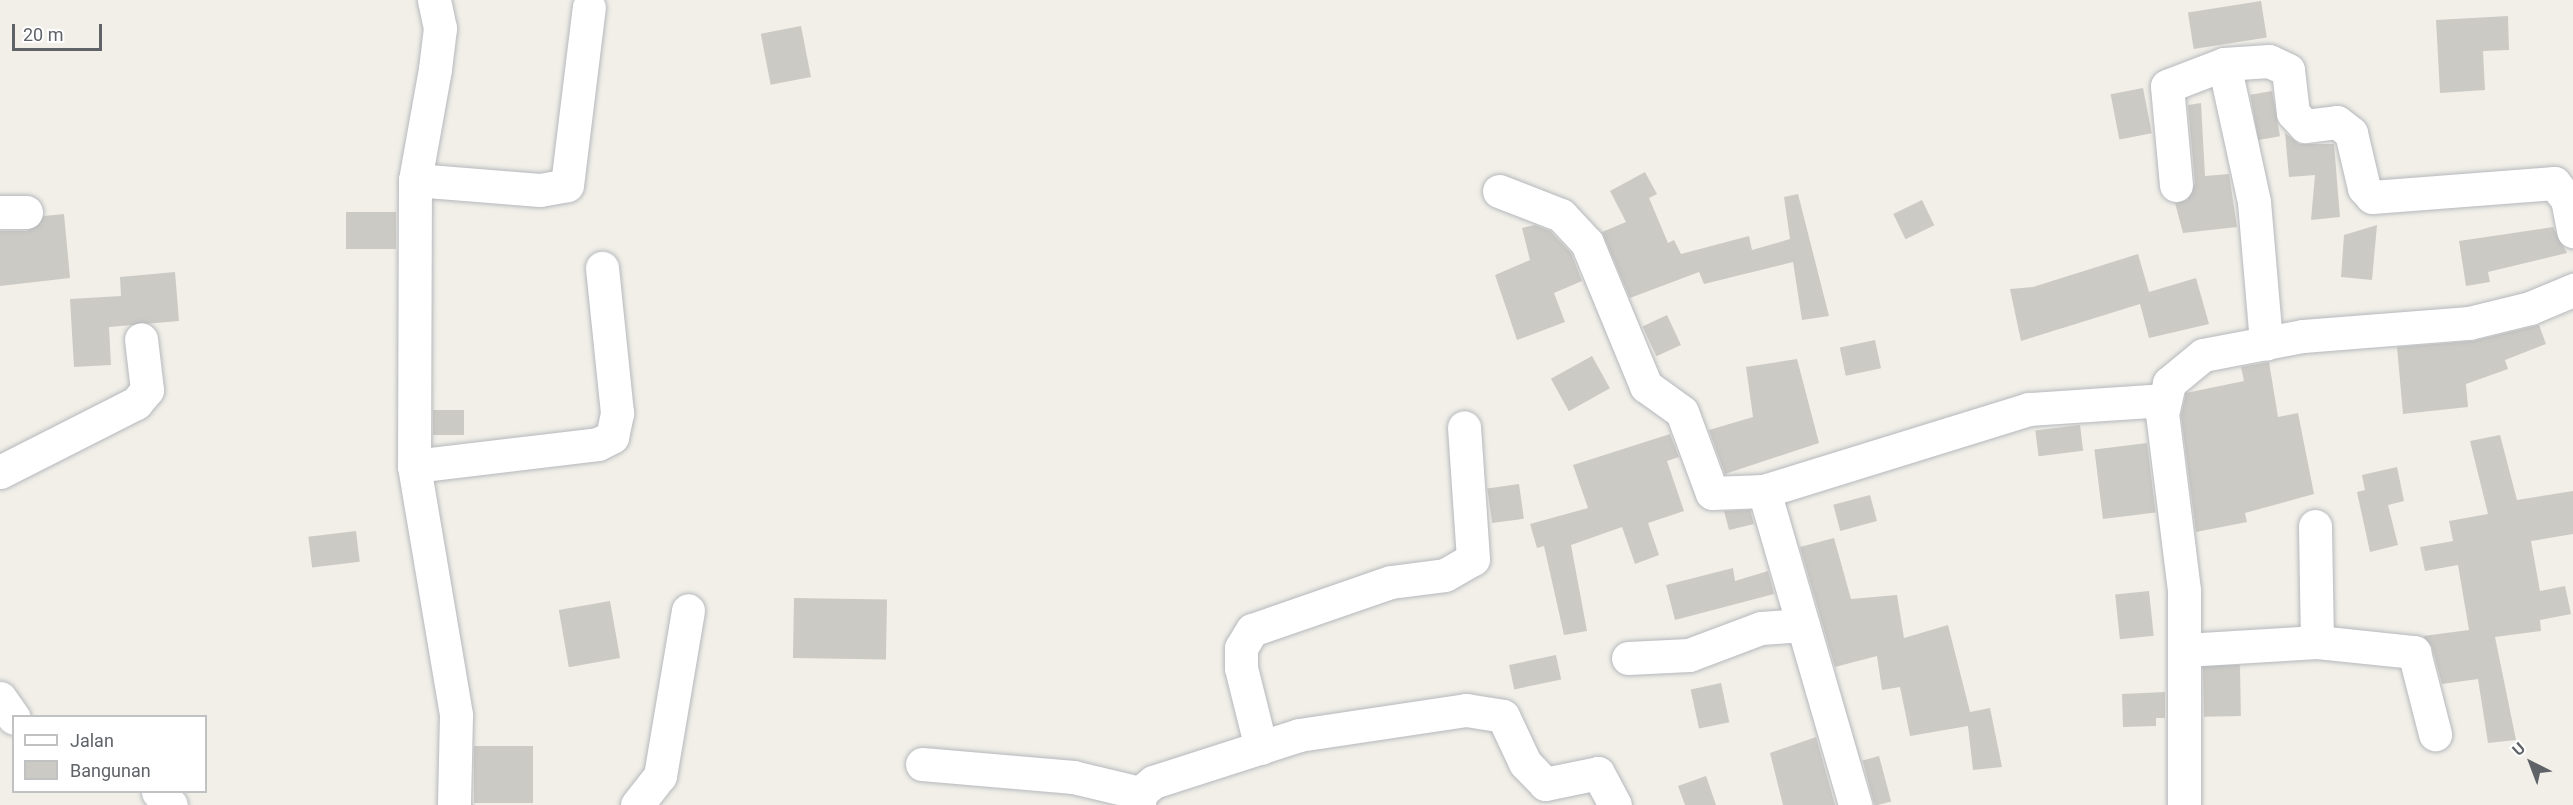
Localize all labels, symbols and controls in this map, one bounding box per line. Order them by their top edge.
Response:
scale bar [15,12,105,50]
text: 20 m [23,24,63,45]
legend [12,715,207,793]
text: Jalan [70,730,114,751]
north arrow [2501,733,2561,793]
text: U [2508,739,2529,760]
text: Bangunan [70,760,151,781]

